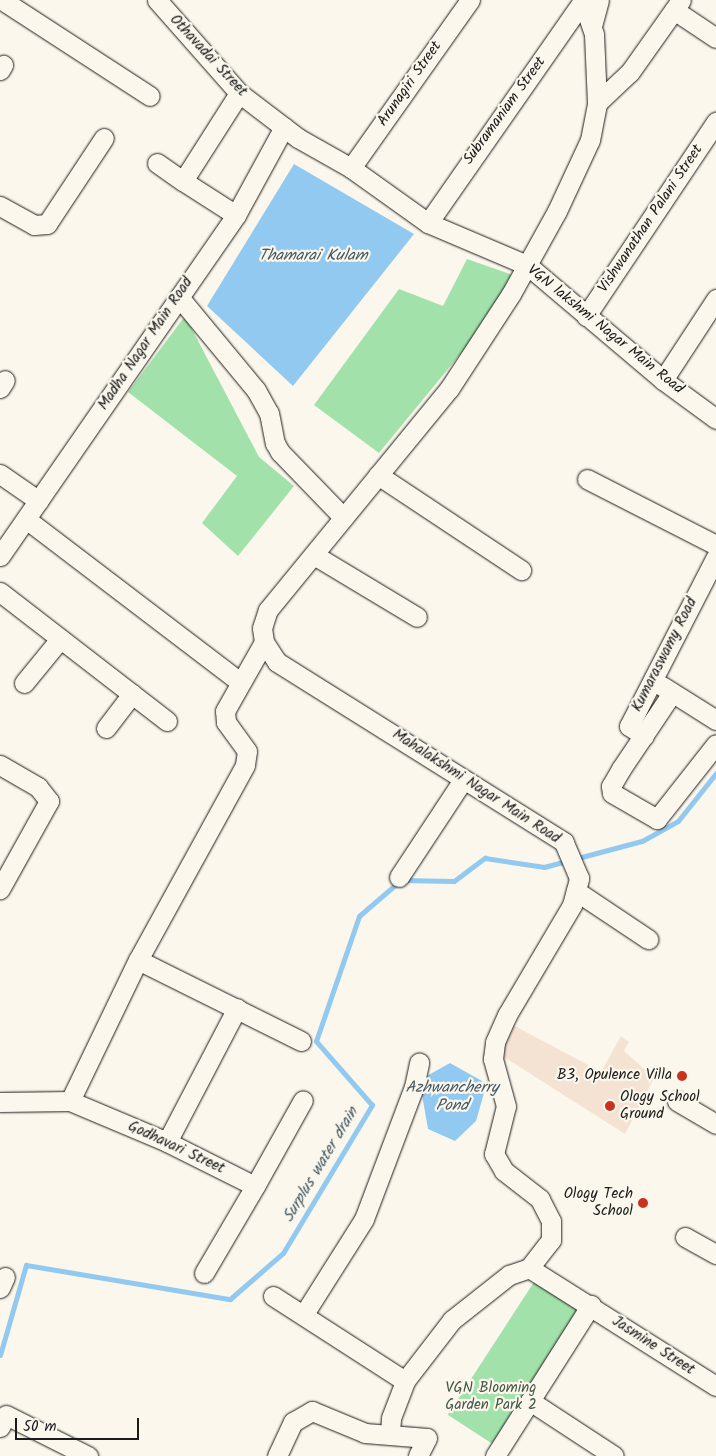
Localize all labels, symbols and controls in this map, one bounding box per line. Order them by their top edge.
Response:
street label: Othavadai Street [165,11,251,101]
street label: Arunagiri Street [374,38,446,130]
street label: Subramaniam Street [460,54,550,168]
street label: Vishwanathan Palani Street [595,142,707,296]
water label: Thamarai Kulam [258,246,368,266]
street label: VGN lakshmi Nagar Main Road [523,261,687,399]
street label: Madha Nagar Main Road [95,274,197,414]
street label: Kumaraswamy Road [628,595,702,715]
street label: Mahalakshmi Nagar Main Road [389,726,563,848]
place label: B3, Opulence Villa [557,1067,672,1085]
marker: B3, Opulence Villa [676,1070,688,1082]
water label: Azhwancherry Pond [405,1078,499,1116]
place label: Ology School Ground [620,1088,700,1123]
marker: Ology School Ground [604,1100,616,1112]
water label: Surplus water drain [279,1104,363,1226]
street label: Godhavari Street [125,1118,227,1178]
place label: Ology Tech School [564,1185,633,1220]
marker: Ology Tech School [637,1197,649,1209]
street label: Jasmine Street [608,1313,698,1379]
park label: VGN Blooming Garden Park 2 [445,1379,537,1414]
scale bar [18,1408,141,1440]
text: 50 m [23,1415,57,1439]

